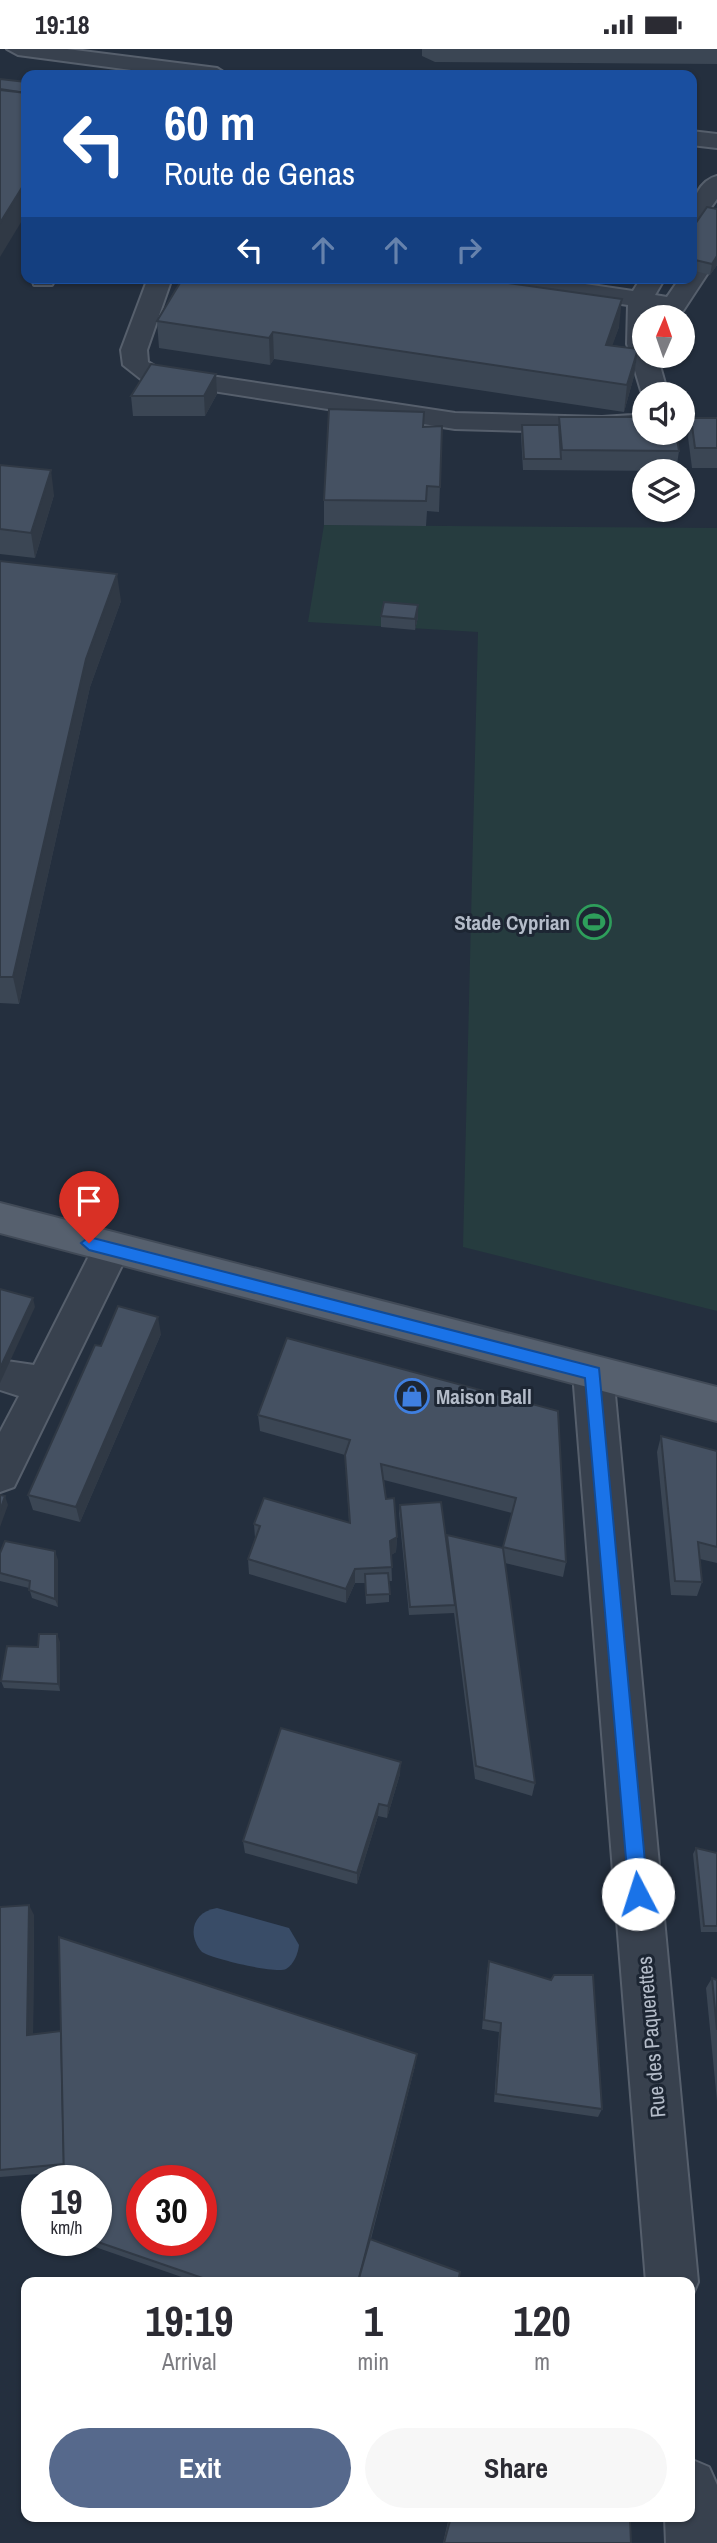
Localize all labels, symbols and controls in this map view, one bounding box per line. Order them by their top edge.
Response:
text: 19:18 [35,7,90,42]
text: 60 m [164,89,256,155]
icon: left [49,98,140,189]
text: Route de Genas [164,152,355,195]
icon: left [231,231,269,269]
icon: ahead [304,231,342,269]
icon: ahead [377,231,415,269]
icon: right [450,231,488,269]
north arrow [632,305,695,367]
map controls [632,305,695,522]
button: sound [632,382,695,445]
button: layers [632,459,695,522]
sports icon: Stade Cyprian [575,903,613,941]
place label: Stade Cyprian [454,908,570,937]
pin [59,1171,119,1243]
icon: arrive [70,1182,108,1220]
shop icon: Maison Ball [393,1377,431,1415]
place label: Maison Ball [436,1382,532,1411]
position arrow [601,1857,675,1931]
street label: Rue des Paquerettes [630,1955,672,2119]
speed limit sign: 30 [126,2165,217,2256]
text: 19 [51,2178,82,2225]
text: km/h [51,2215,83,2240]
text: 19:19 [145,2293,233,2349]
text: 1 [364,2293,383,2349]
text: 120 [513,2293,571,2349]
text: Arrival [162,2346,217,2377]
text: min [358,2346,389,2377]
text: m [534,2346,550,2377]
button: Exit [49,2428,351,2508]
button: Share [365,2428,667,2508]

